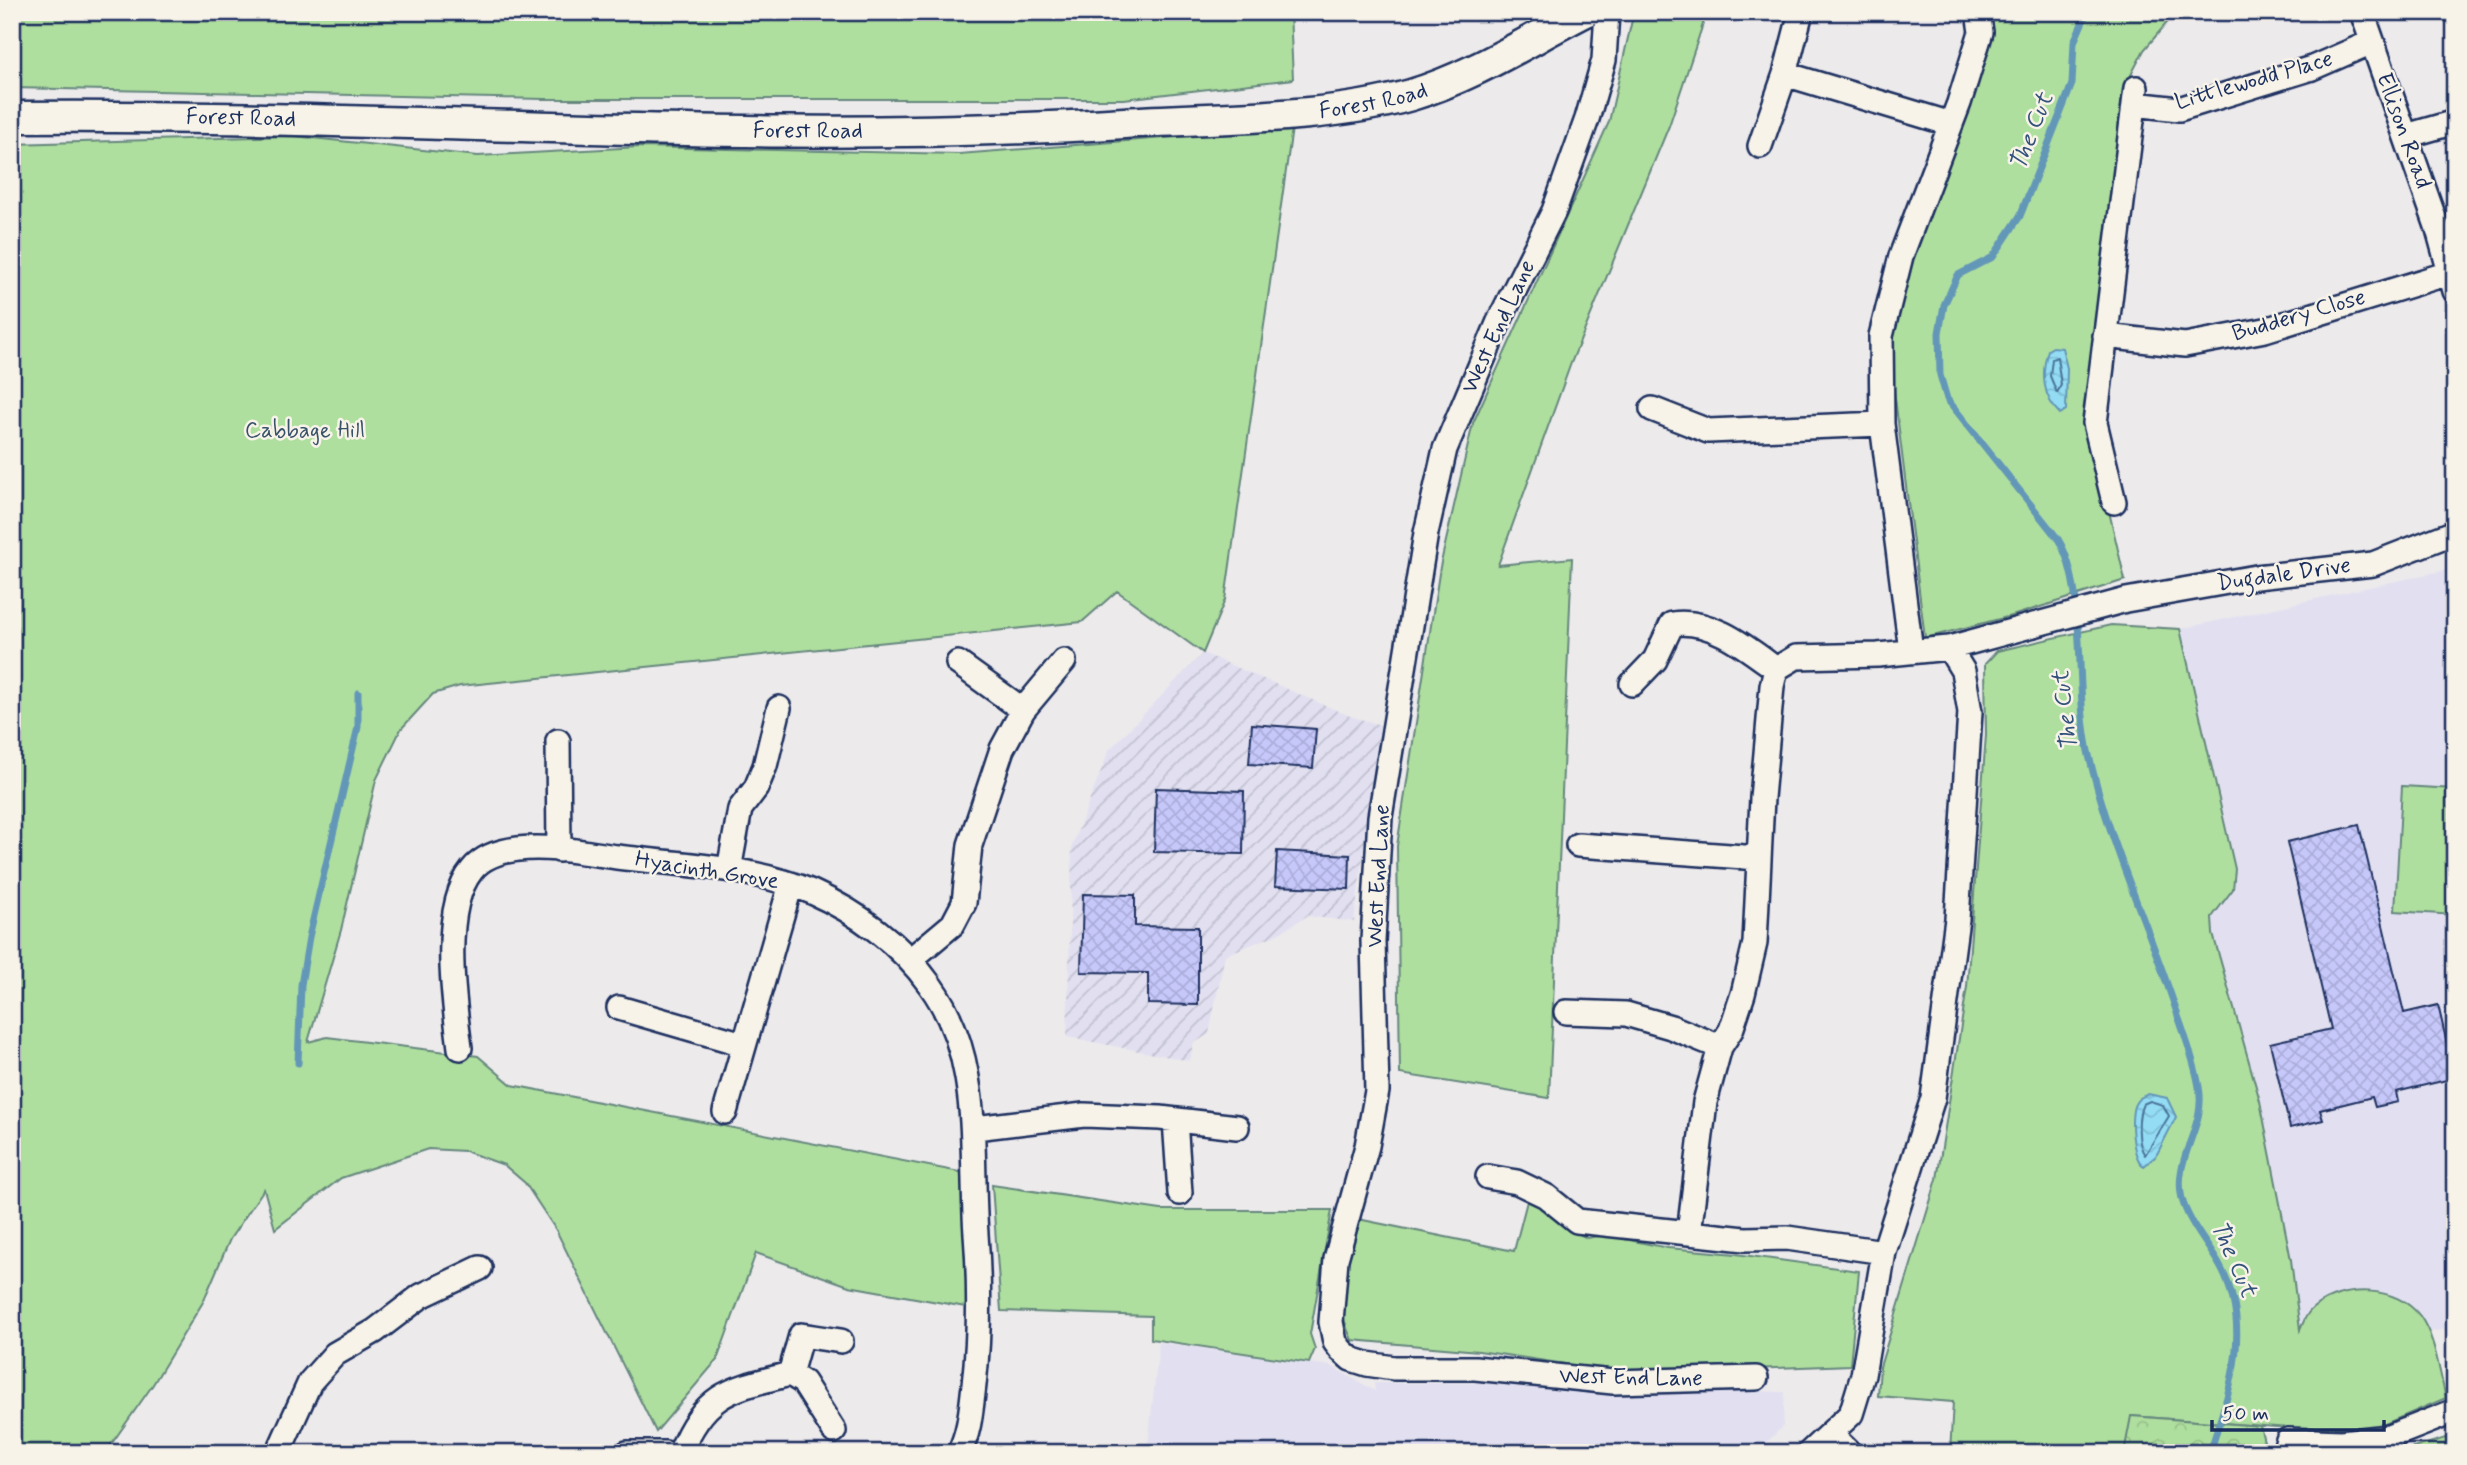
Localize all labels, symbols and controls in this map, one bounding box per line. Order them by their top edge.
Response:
street label: Littlewodd Place [2171,44,2337,118]
street label: Ellison Road [2368,69,2438,193]
street label: Forest Road [1318,76,1432,127]
water label: The Cut [2003,87,2062,175]
street label: Forest Road [186,103,296,135]
street label: Forest Road [753,116,863,147]
street label: West End Lane [1455,256,1543,398]
street label: Buddery Close [2229,283,2369,349]
park label: Cabbage Hill [245,416,365,446]
street label: Dugdale Drive [2215,551,2353,601]
water label: The Cut [2045,667,2086,753]
street label: West End Lane [1360,803,1398,949]
street label: Hyacinth Grove [633,845,781,897]
water label: The Cut [2202,1216,2264,1304]
street label: West End Lane [1559,1362,1703,1394]
scale bar [2212,1388,2383,1432]
text: 50 m [2222,1400,2269,1428]

